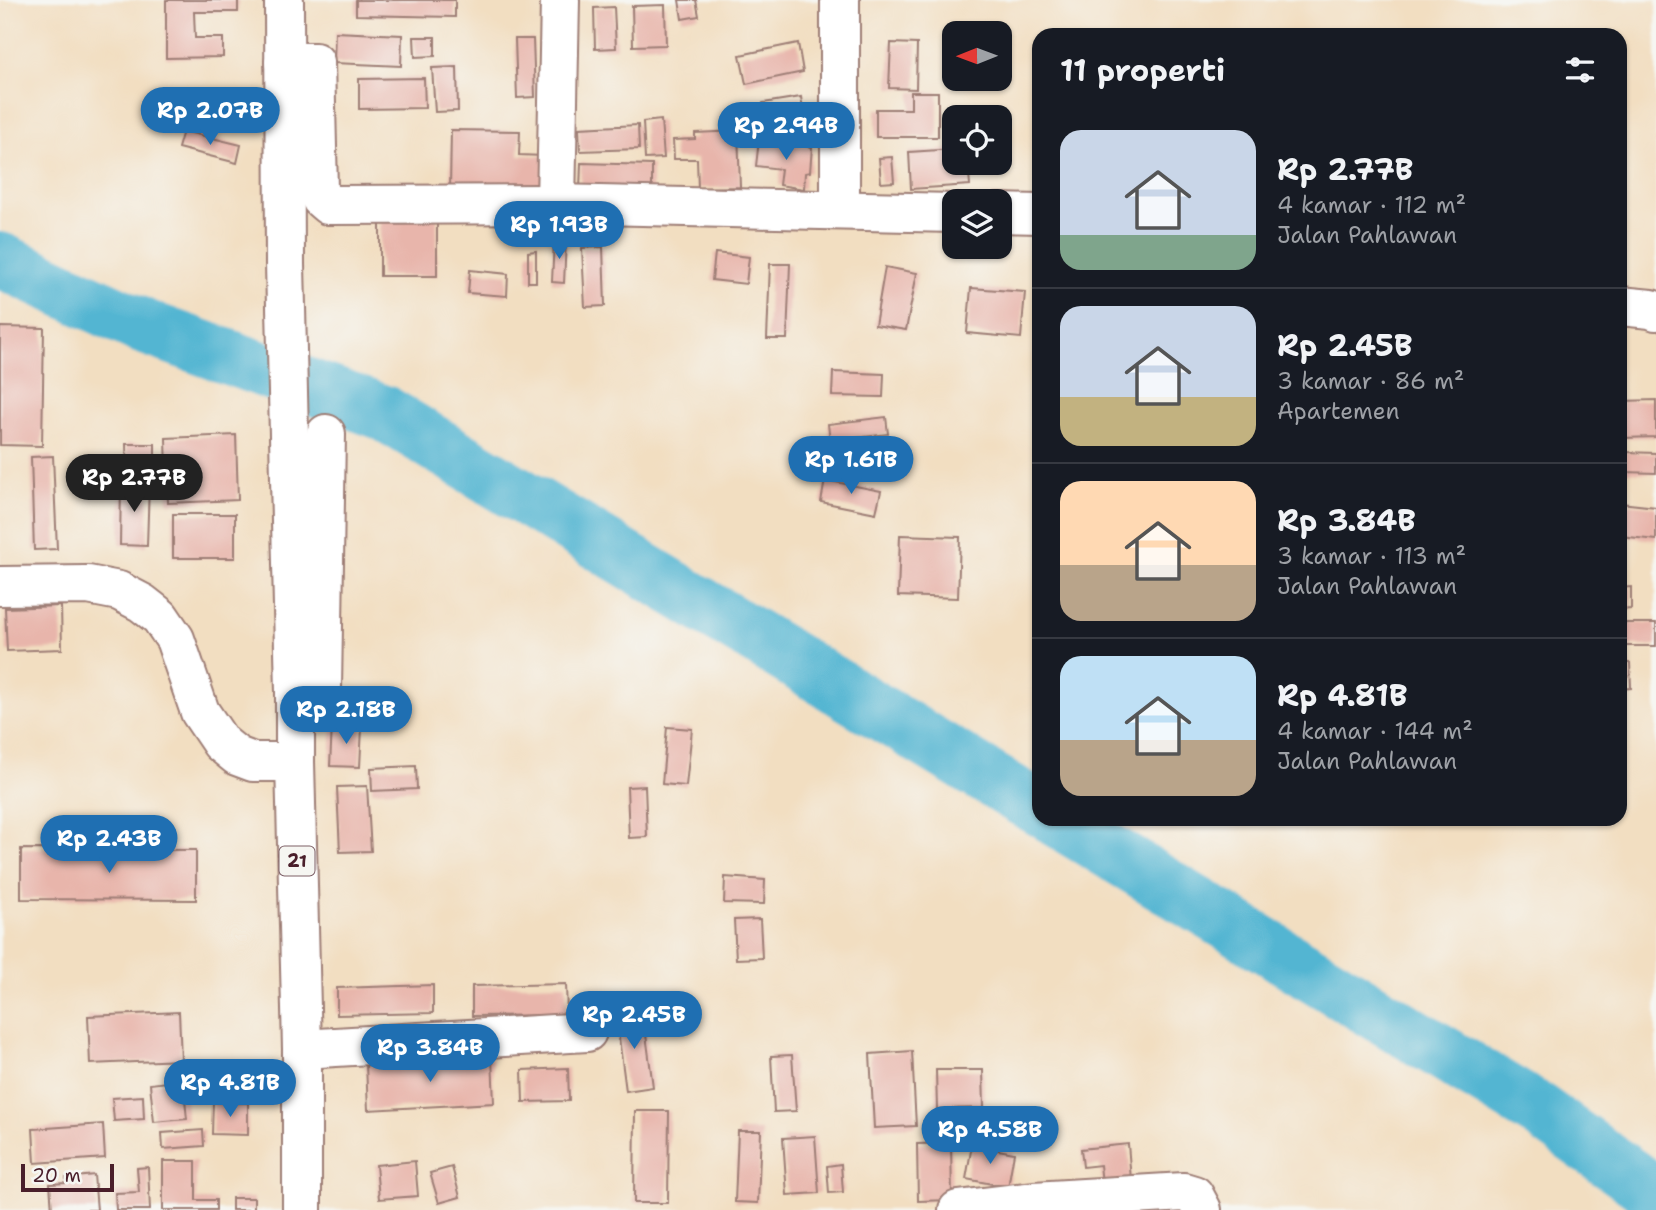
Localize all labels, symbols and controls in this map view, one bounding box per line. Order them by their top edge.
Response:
north arrow [942,21,1012,91]
map controls [942,21,1012,259]
text: 11 properti [1060,50,1225,91]
icon: filters [1561,51,1599,89]
pin: Rp 2.07B [138,88,282,147]
text: Rp 2.07B [157,95,263,125]
pin: Rp 2.94B [714,102,858,162]
button: locate [942,105,1012,175]
text: Rp 2.94B [734,110,838,140]
text: Rp 2.77B [1277,149,1413,190]
icon: home [1116,158,1200,242]
button: layers [942,189,1012,259]
text: 4 kamar · 112 m² [1277,190,1466,220]
pin: Rp 1.93B [487,202,631,261]
text: Rp 1.93B [510,209,608,239]
text: Jalan Pahlawan [1277,220,1457,250]
text: Rp 2.45B [1277,325,1413,366]
icon: home [1116,334,1200,418]
text: 3 kamar · 86 m² [1277,366,1464,396]
text: Apartemen [1277,396,1400,426]
pin: Rp 1.61B [779,436,923,496]
text: Rp 1.61B [804,444,898,474]
pin: Rp 2.77B [62,454,206,514]
text: Rp 2.77B [82,462,186,492]
text: Rp 3.84B [1277,500,1416,541]
icon: home [1116,509,1200,593]
text: 3 kamar · 113 m² [1277,541,1466,571]
text: Jalan Pahlawan [1277,571,1457,601]
text: Rp 4.81B [1277,675,1408,716]
icon: home [1116,684,1200,768]
pin: Rp 2.18B [274,686,418,746]
text: Rp 2.18B [296,694,396,724]
text: 4 kamar · 144 m² [1277,716,1473,746]
text: Jalan Pahlawan [1277,746,1457,776]
pin: Rp 2.43B [37,816,181,875]
text: Rp 2.43B [56,823,162,853]
road number: 21 [280,846,314,876]
pin: Rp 2.45B [562,992,706,1051]
text: Rp 2.45B [582,999,686,1029]
pin: Rp 3.84B [358,1024,502,1084]
text: Rp 3.84B [377,1032,483,1062]
pin: Rp 4.81B [158,1060,302,1119]
text: Rp 4.81B [180,1067,280,1097]
pin: Rp 4.58B [918,1106,1062,1166]
text: Rp 4.58B [938,1114,1042,1144]
scale bar [21,1161,114,1193]
text: 20 m [32,1163,81,1188]

